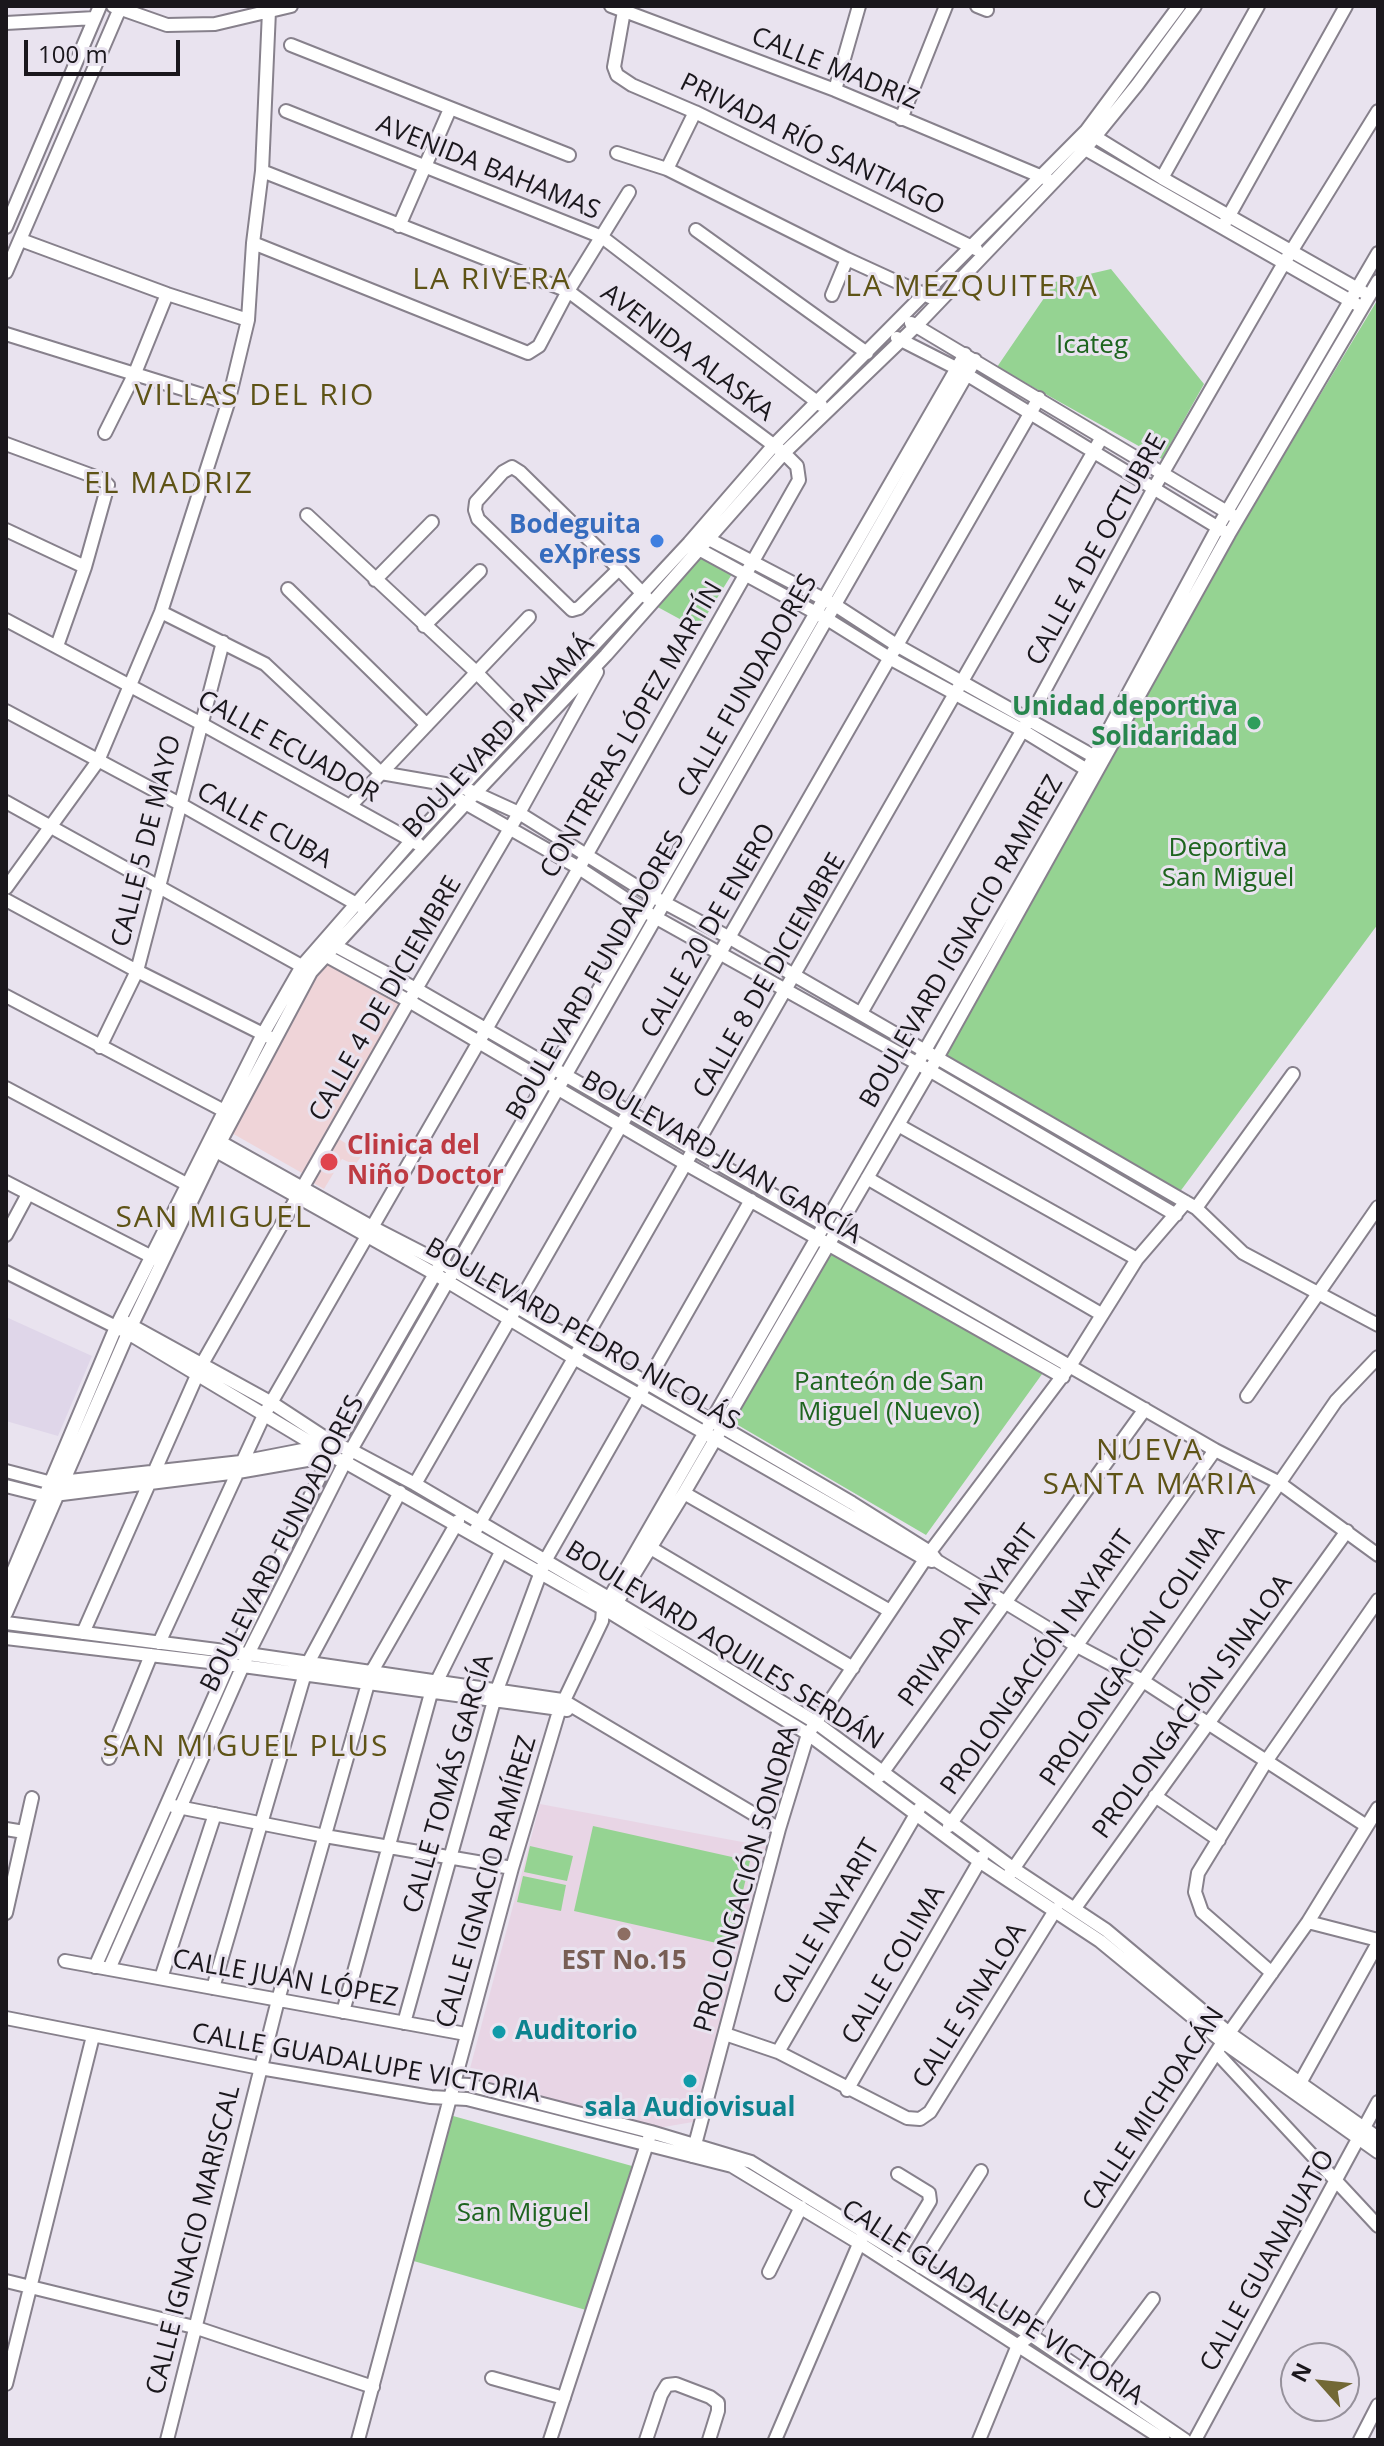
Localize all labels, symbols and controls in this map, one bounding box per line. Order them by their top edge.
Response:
street label: CALLE MADRIZ [747,21,923,117]
scale bar [28,24,184,74]
text: 100 m [38,37,108,70]
street label: PRIVADA RÍO SANTIAGO [675,67,949,223]
street label: AVENIDA BAHAMAS [372,109,604,227]
district label: LA RIVERA [412,262,572,298]
district label: LA MEZQUITERA [845,269,1099,305]
street label: AVENIDA ALASKA [594,278,780,428]
park label: Icateg [1056,330,1128,362]
district label: VILLAS DEL RIO [135,378,375,414]
street label: CALLE 4 DE OCTUBRE [1020,429,1174,671]
district label: EL MADRIZ [84,466,254,502]
place label: Bodeguita eXpress [509,510,641,572]
marker: Bodeguita eXpress [648,532,666,550]
street label: CALLE FUNDADORES [671,569,825,803]
street label: CONTRERAS LÓPEZ MARTÍN [534,576,730,884]
street label: BOULEVARD PANAMÁ [397,629,601,845]
street label: CALLE ECUADOR [192,684,384,810]
place label: Unidad deportiva Solidaridad [1012,692,1238,754]
marker: Unidad deportiva Solidaridad [1245,714,1263,732]
street label: CALLE 5 DE MAYO [106,732,188,950]
street label: BOULEVARD IGNACIO RAMIREZ [854,770,1070,1114]
street label: CALLE CUBA [191,776,337,876]
street label: CALLE 20 DE ENERO [635,818,783,1044]
street label: BOULEVARD FUNDADORES [500,826,692,1126]
park label: Deportiva San Miguel [1162,833,1294,894]
street label: CALLE 8 DE DICIEMBRE [687,848,853,1104]
street label: CALLE 4 DE DICIEMBRE [303,871,469,1127]
street label: BOULEVARD JUAN GARCÍA [576,1065,866,1251]
place label: Clinica del Niño Doctor [347,1131,504,1192]
marker: Clinica del Niño Doctor [318,1151,340,1173]
district label: SAN MIGUEL [115,1200,313,1236]
street label: BOULEVARD PEDRO NICOLÁS [419,1232,745,1438]
park label: Panteón de San Miguel (Nuevo) [794,1367,984,1428]
street label: BOULEVARD FUNDADORES [194,1390,372,1698]
district label: NUEVA SANTA MARIA [1042,1433,1258,1504]
street label: PRIVADA NAYARIT [892,1519,1046,1713]
street label: PROLONGACIÓN COLIMA [1034,1520,1232,1792]
street label: PROLONGACIÓN NAYARIT [935,1525,1141,1801]
street label: BOULEVARD AQUILES SERDÁN [559,1535,889,1757]
street label: PROLONGACIÓN SINALOA [1087,1569,1299,1845]
street label: CALLE TOMÁS GARCÍA [397,1651,501,1917]
street label: PROLONGACIÓN SONORA [688,1722,806,2036]
district label: SAN MIGUEL PLUS [103,1729,389,1765]
street label: CALLE IGNACIO RAMÍREZ [430,1732,544,2032]
street label: CALLE NAYARIT [767,1834,887,2010]
street label: CALLE COLIMA [836,1880,952,2050]
street label: CALLE SINALOA [907,1918,1033,2094]
marker: EST No.15 [615,1925,633,1943]
street label: CALLE JUAN LÓPEZ [170,1944,400,2014]
place label: EST No.15 [561,1946,687,1978]
street label: CALLE MICHOACÁN [1077,2001,1231,2217]
place label: Auditorio [515,2016,638,2048]
street label: CALLE GUADALUPE VICTORIA [189,2018,543,2110]
marker: Auditorio [490,2023,508,2041]
marker: sala Audiovisual [681,2072,699,2090]
street label: CALLE IGNACIO MARISCAL [140,2082,248,2398]
place label: sala Audiovisual [585,2093,795,2125]
street label: CALLE GUANAJUATO [1194,2145,1342,2377]
street label: CALLE GUADALUPE VICTORIA [835,2194,1149,2412]
park label: San Miguel [457,2198,589,2230]
north arrow [1280,2342,1360,2422]

